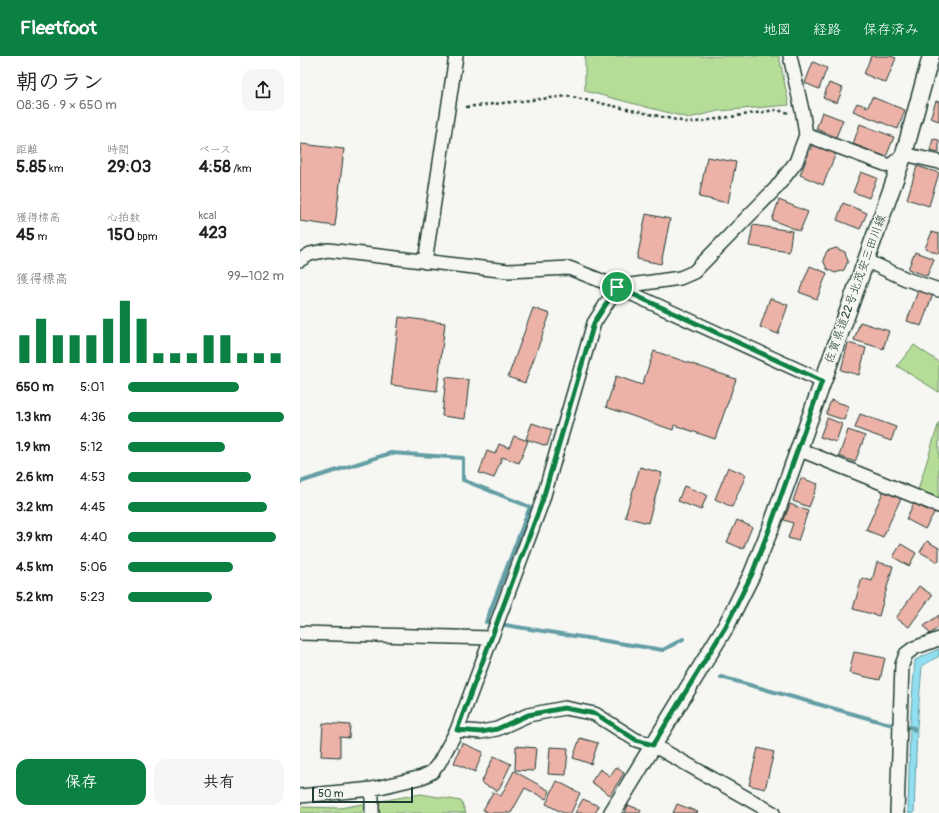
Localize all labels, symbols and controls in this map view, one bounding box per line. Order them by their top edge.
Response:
text: Fleetfoot [20,16,97,40]
text: 地図 [763,21,791,38]
text: 経路 [813,21,841,38]
text: 保存済み [863,21,919,38]
text: 朝のラン [16,68,104,96]
button: share [242,69,284,111]
text: 08:36 · 9 × 650 m [16,97,117,113]
text: 距離 [16,143,38,156]
text: 時間 [107,143,129,156]
text: ペース [199,143,231,156]
text: 5.85 [16,156,47,177]
text: 29:03 [107,156,151,177]
text: 4:58 [199,156,231,177]
text: km [47,162,63,175]
text: /km [231,162,252,175]
text: kcal [199,209,217,222]
text: 獲得標高 [16,211,60,224]
text: 心拍数 [107,211,140,224]
street label: 佐賀県道22号北茂安三田川線 [822,213,889,366]
text: 423 [199,222,227,243]
text: 45 [16,224,35,245]
text: 150 [107,224,135,245]
text: m [35,230,47,243]
text: bpm [135,230,158,243]
text: 99–102 m [227,268,284,284]
pin [600,270,634,304]
text: 獲得標高 [16,271,68,287]
icon: arrive [606,276,628,298]
text: 650 m [16,379,54,395]
text: 5:01 [80,379,104,395]
text: 1.3 km [16,409,51,425]
text: 4:36 [80,409,106,425]
text: 1.9 km [16,439,50,455]
text: 5:12 [80,439,103,455]
text: 2.6 km [16,469,53,485]
text: 4:53 [80,469,105,485]
text: 3.2 km [16,499,53,515]
text: 4:45 [80,499,106,515]
text: 3.9 km [16,529,53,545]
text: 4:40 [80,529,107,545]
text: 4.5 km [16,559,53,575]
text: 5:06 [80,559,107,575]
text: 5.2 km [16,589,53,605]
text: 5:23 [80,589,105,605]
button: 保存 [16,759,146,805]
button: 共有 [154,759,284,805]
scale bar [312,785,413,804]
text: 50 m [318,787,344,800]

